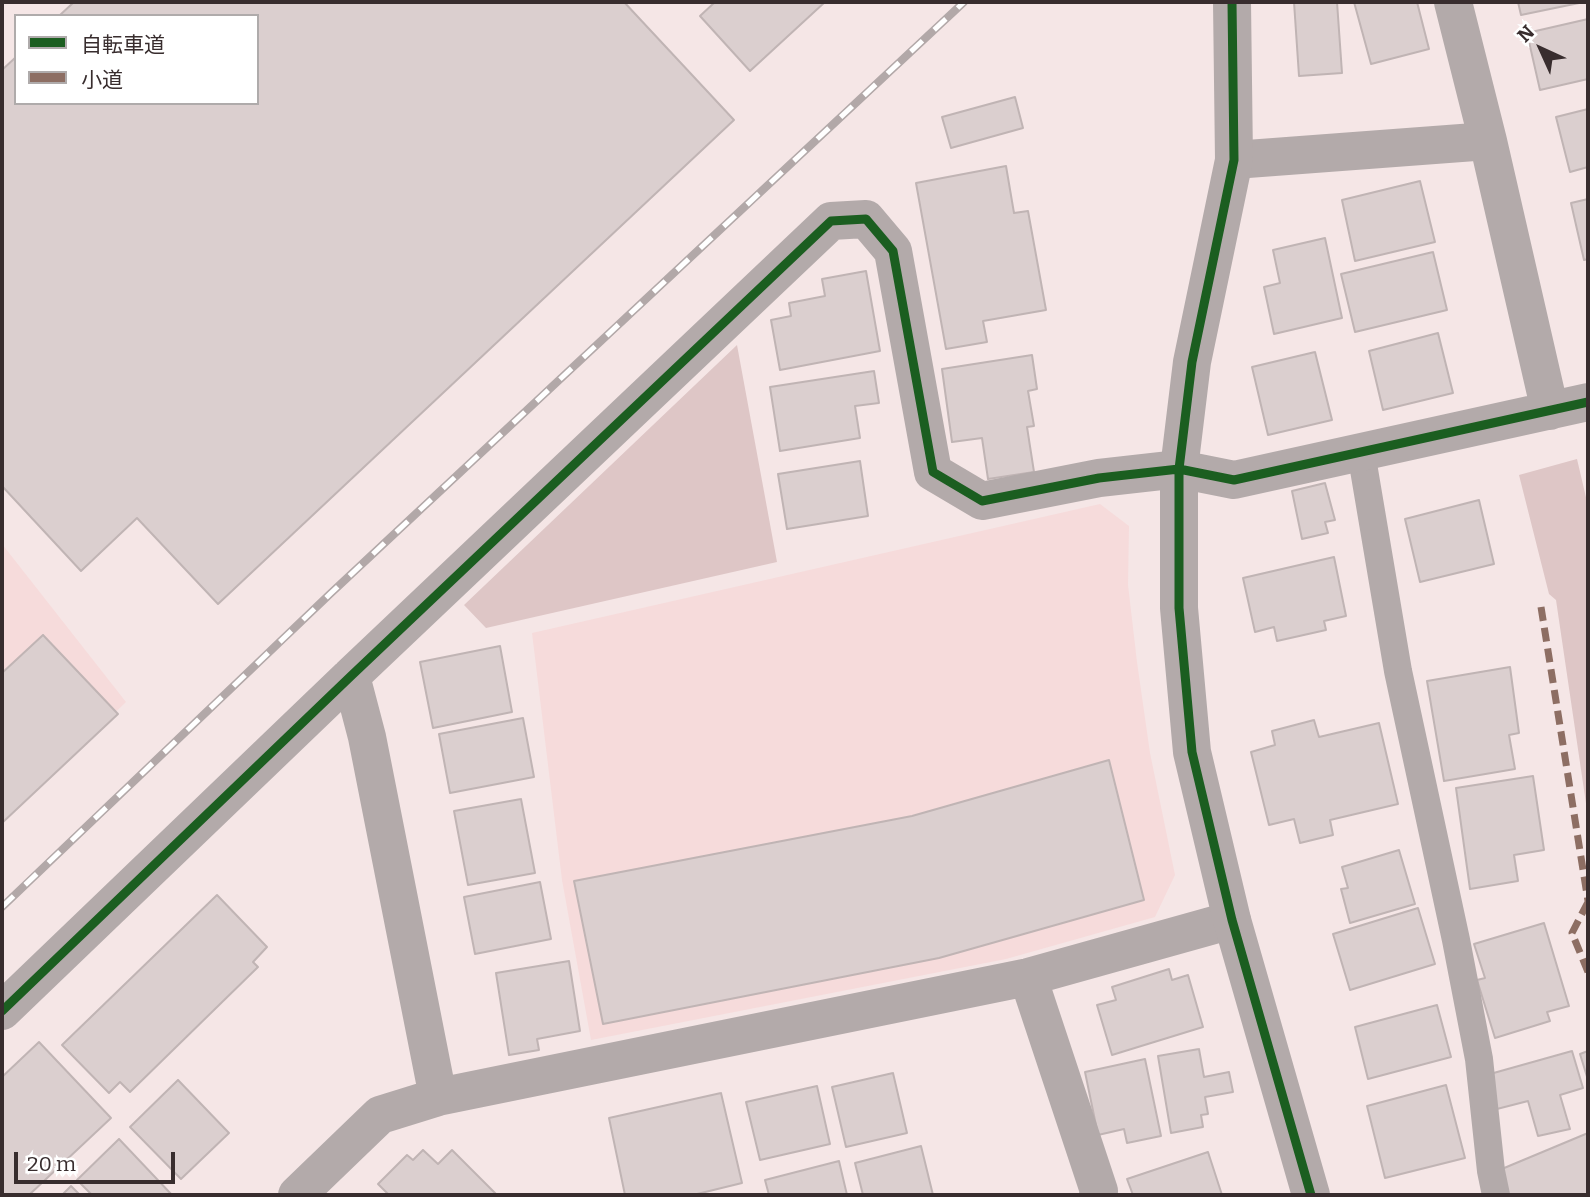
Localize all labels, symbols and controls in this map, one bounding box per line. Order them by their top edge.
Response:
legend [14,14,259,105]
north arrow [1506,14,1576,84]
text: N [1512,20,1539,47]
text: 自転車道 [81,32,165,58]
text: 小道 [81,67,123,93]
scale bar [18,1138,178,1182]
text: 20 m [27,1151,76,1177]

